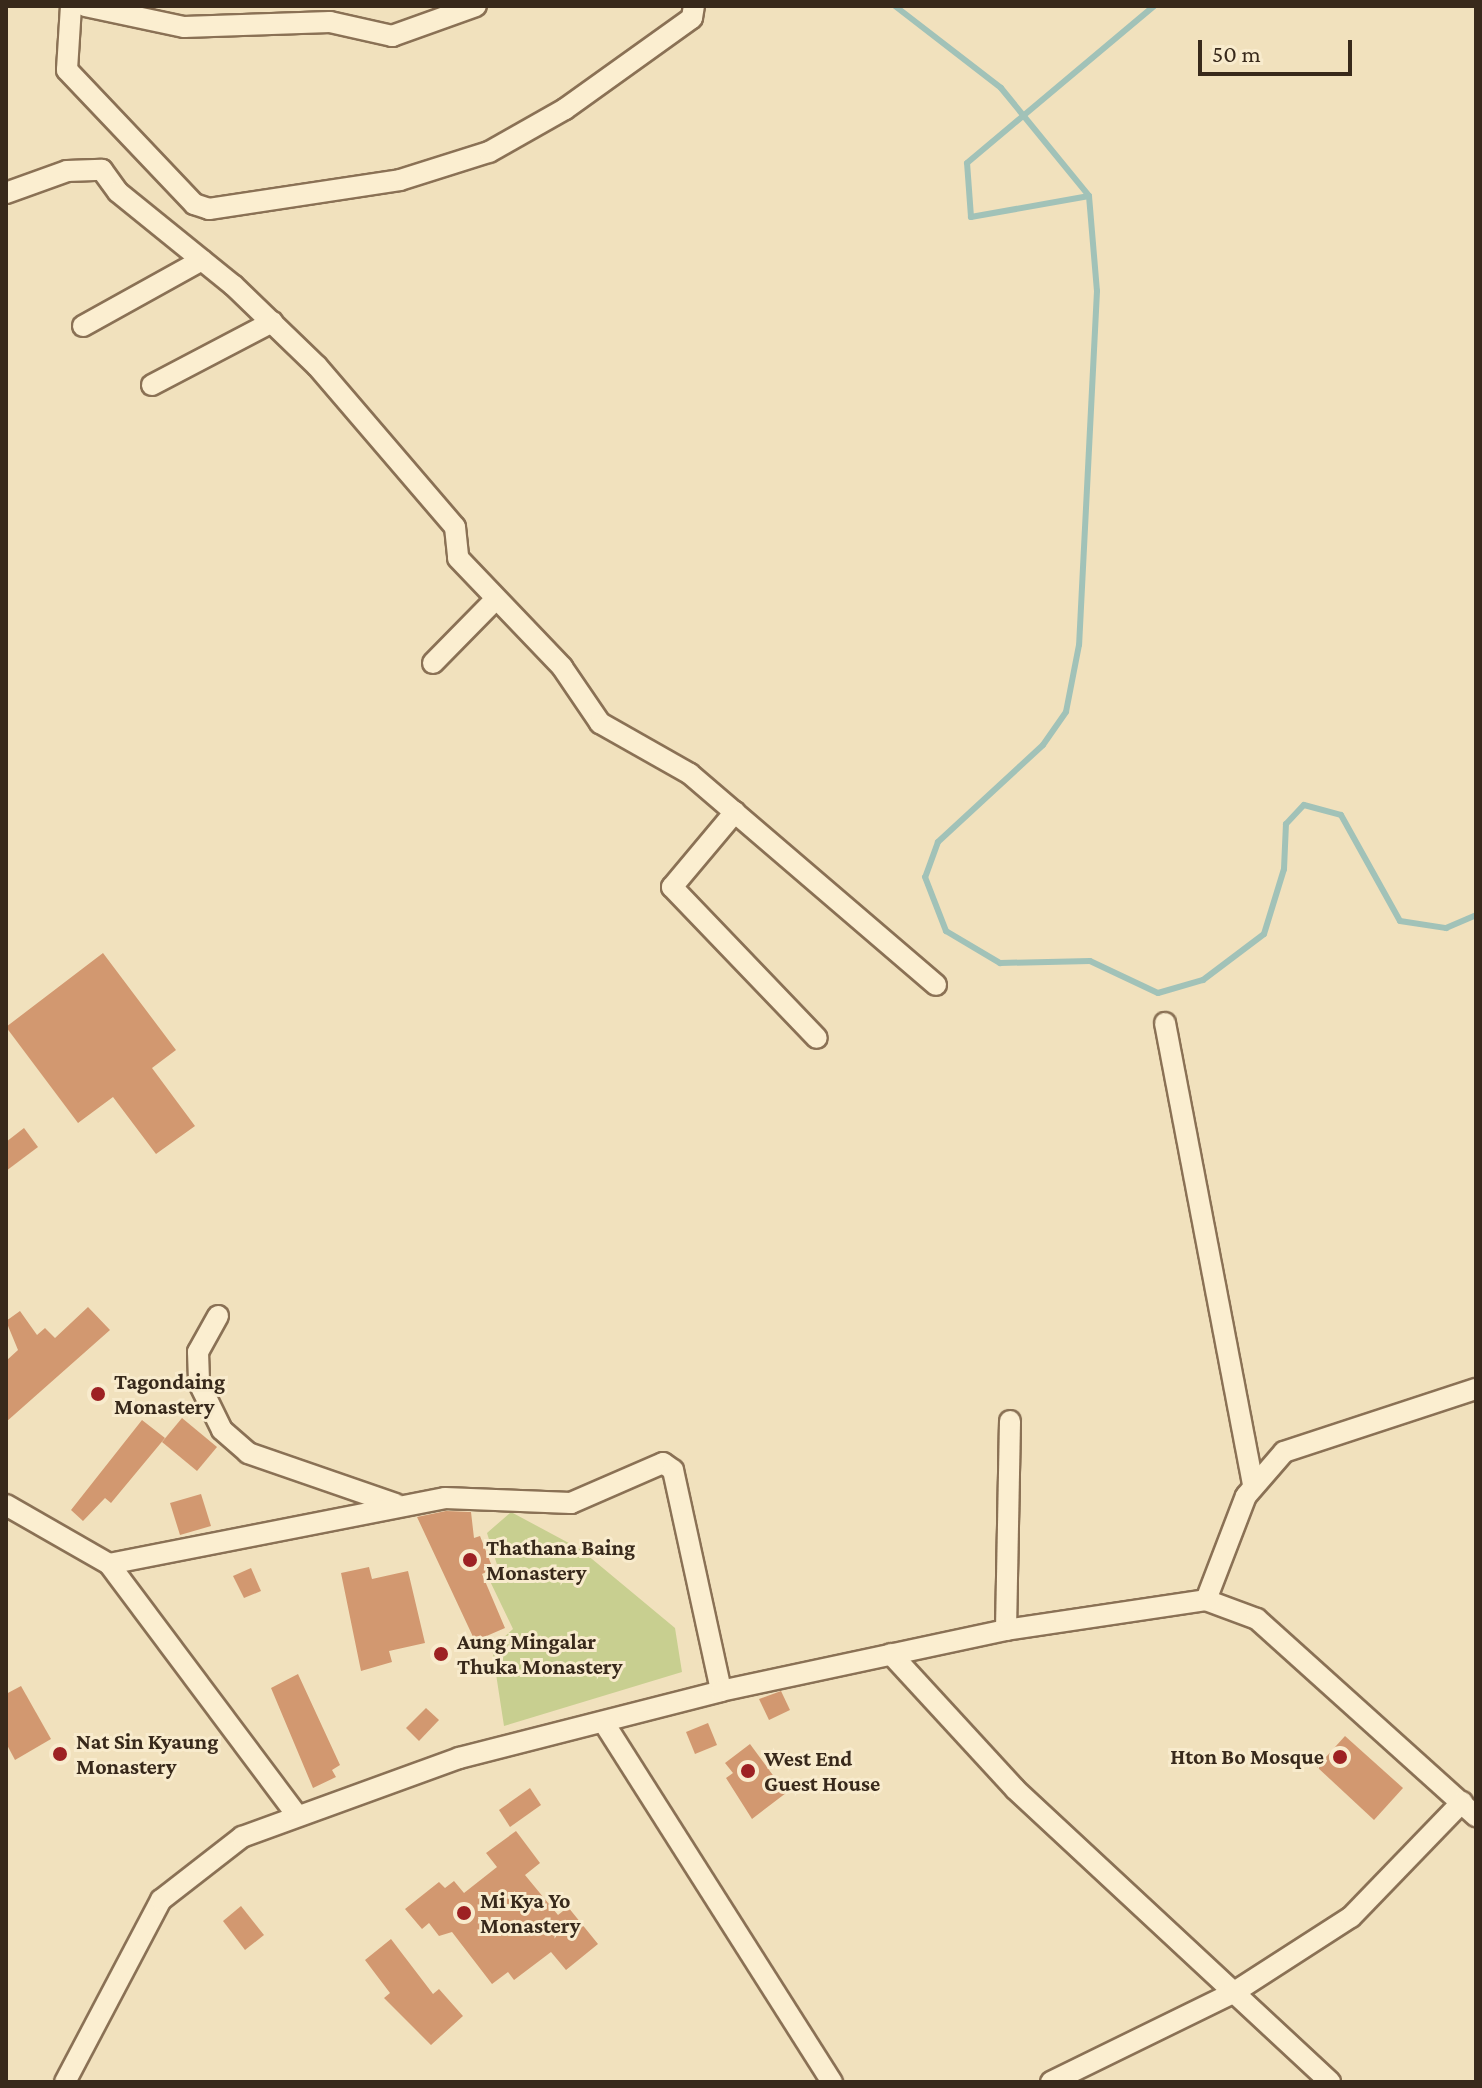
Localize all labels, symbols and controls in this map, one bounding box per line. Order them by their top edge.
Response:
scale bar [1202,24,1356,74]
text: 50 m [1212,40,1261,67]
place label: Tagondaing Monastery [114,1368,225,1420]
marker: Tagondaing Monastery [89,1385,107,1403]
place label: Thathana Baing Monastery [486,1534,635,1586]
marker: Thathana Baing Monastery [461,1551,479,1569]
place label: Aung Mingalar Thuka Monastery [457,1628,623,1680]
marker: Aung Mingalar Thuka Monastery [432,1645,450,1663]
place label: Nat Sin Kyaung Monastery [76,1728,218,1780]
place label: Hton Bo Mosque [1170,1744,1324,1770]
marker: Nat Sin Kyaung Monastery [51,1745,69,1763]
place label: West End Guest House [764,1745,880,1796]
marker: Hton Bo Mosque [1331,1748,1349,1766]
marker: West End Guest House [739,1762,757,1780]
place label: Mi Kya Yo Monastery [480,1887,580,1938]
marker: Mi Kya Yo Monastery [455,1904,473,1922]

